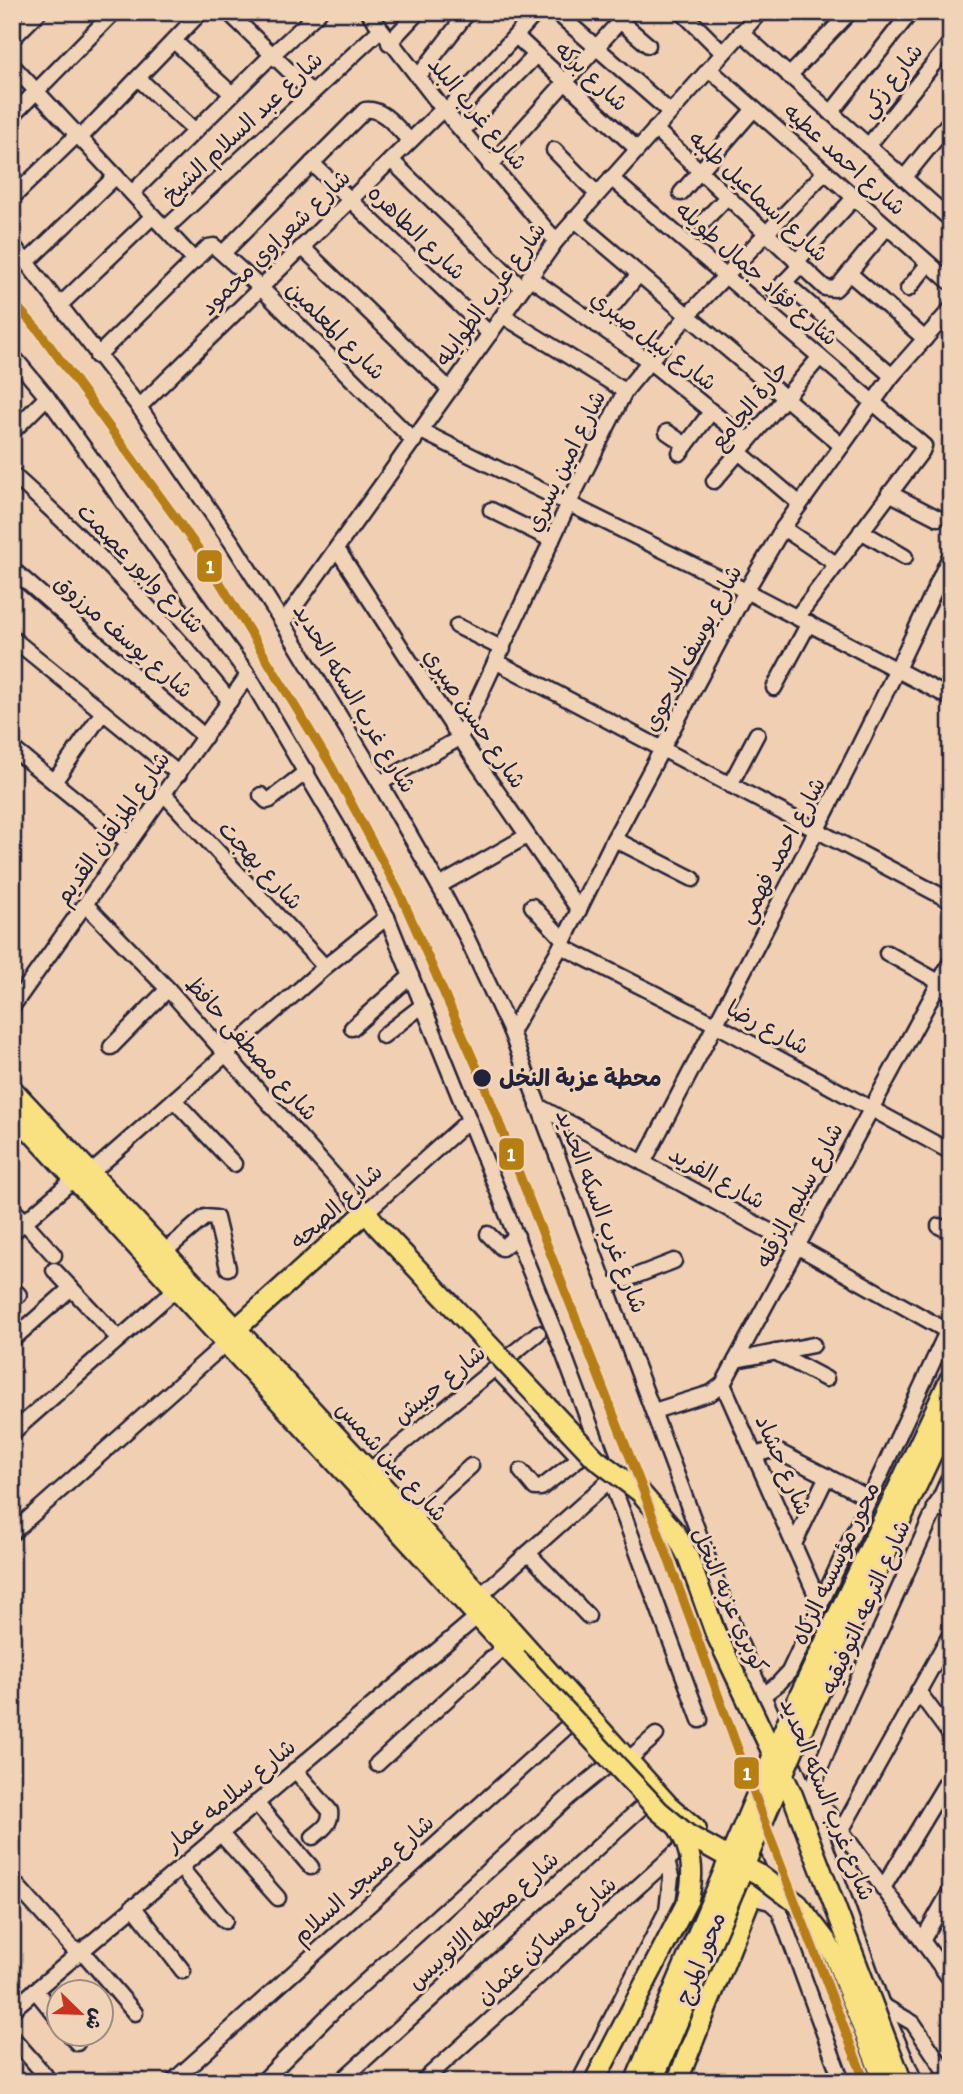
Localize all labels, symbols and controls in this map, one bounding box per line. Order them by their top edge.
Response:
street label: شارع بركه [548,35,635,118]
street label: شارع زكي [853,37,934,127]
street label: شارع عبد السلام الشيخ [156,45,331,212]
street label: شارع غرب البلد [421,50,534,177]
street label: شارع احمد عطيه [777,97,912,223]
street label: شارع اسماعيل طلبه [682,124,835,269]
street label: شارع شعراوي محمود [194,163,358,323]
street label: شارع الطاهره [361,178,472,287]
street label: شارع فؤاد جمال طويله [669,195,844,353]
street label: شارع عرب الطوايله [428,217,553,373]
street label: شارع المعلمين [279,274,392,387]
street label: شارع نبيل صبري [584,283,723,399]
street label: حارة الجامع [704,355,797,457]
street label: شارع امين يسري [519,386,614,538]
street label: شارع وابور عصمت [70,497,210,641]
line badge: 1 [196,549,223,583]
text: 1 [206,555,215,578]
street label: شارع يوسف الدجوي [636,560,750,737]
street label: شارع يوسف مرزوق [47,568,199,705]
street label: شارع غرب السكه الحديد [286,598,423,799]
street label: شارع حسن صبري [415,642,532,795]
street label: شارع المزلقان القديم [48,745,179,913]
street label: شارع احمد فهمي [731,772,837,931]
street label: شارع بهجت [211,815,309,917]
street label: شارع مصطفى حافظ [178,970,324,1128]
street label: شارع رضا [721,994,814,1062]
place label: محطة عزبة النخل [499,1064,662,1092]
marker: محطة عزبة النخل [471,1067,493,1089]
street label: شارع غرب السكه الحديد [548,1105,654,1318]
street label: شارع سليم الزقله [749,1118,853,1274]
line badge: 1 [498,1137,525,1171]
street label: شارع الفريد [663,1139,770,1217]
text: 1 [507,1143,516,1166]
street label: شارع الصحه [284,1157,389,1256]
street label: شارع حبيش [387,1338,492,1431]
street label: شارع عين شمس [329,1395,454,1529]
street label: شارع حشاد [748,1410,819,1520]
street label: محور مؤسسه الزكاه [785,1477,885,1649]
street label: شارع الترعه التوفيقيه [814,1516,918,1699]
street label: كوبري عزبه النخل [683,1523,775,1678]
street label: شارع غرب السكه الحديد [773,1693,881,1905]
street label: شارع سلامه عمار [158,1732,302,1860]
line badge: 1 [733,1756,760,1790]
text: 1 [743,1762,752,1785]
street label: شارع مسجد السلام [286,1808,442,1953]
street label: شارع محطه الاتوبيس [402,1845,566,1997]
street label: شارع مساكن عثمان [470,1870,623,2012]
street label: محور المرج [669,1908,733,2009]
north arrow [46,1979,116,2048]
text: ش [80,2005,110,2034]

